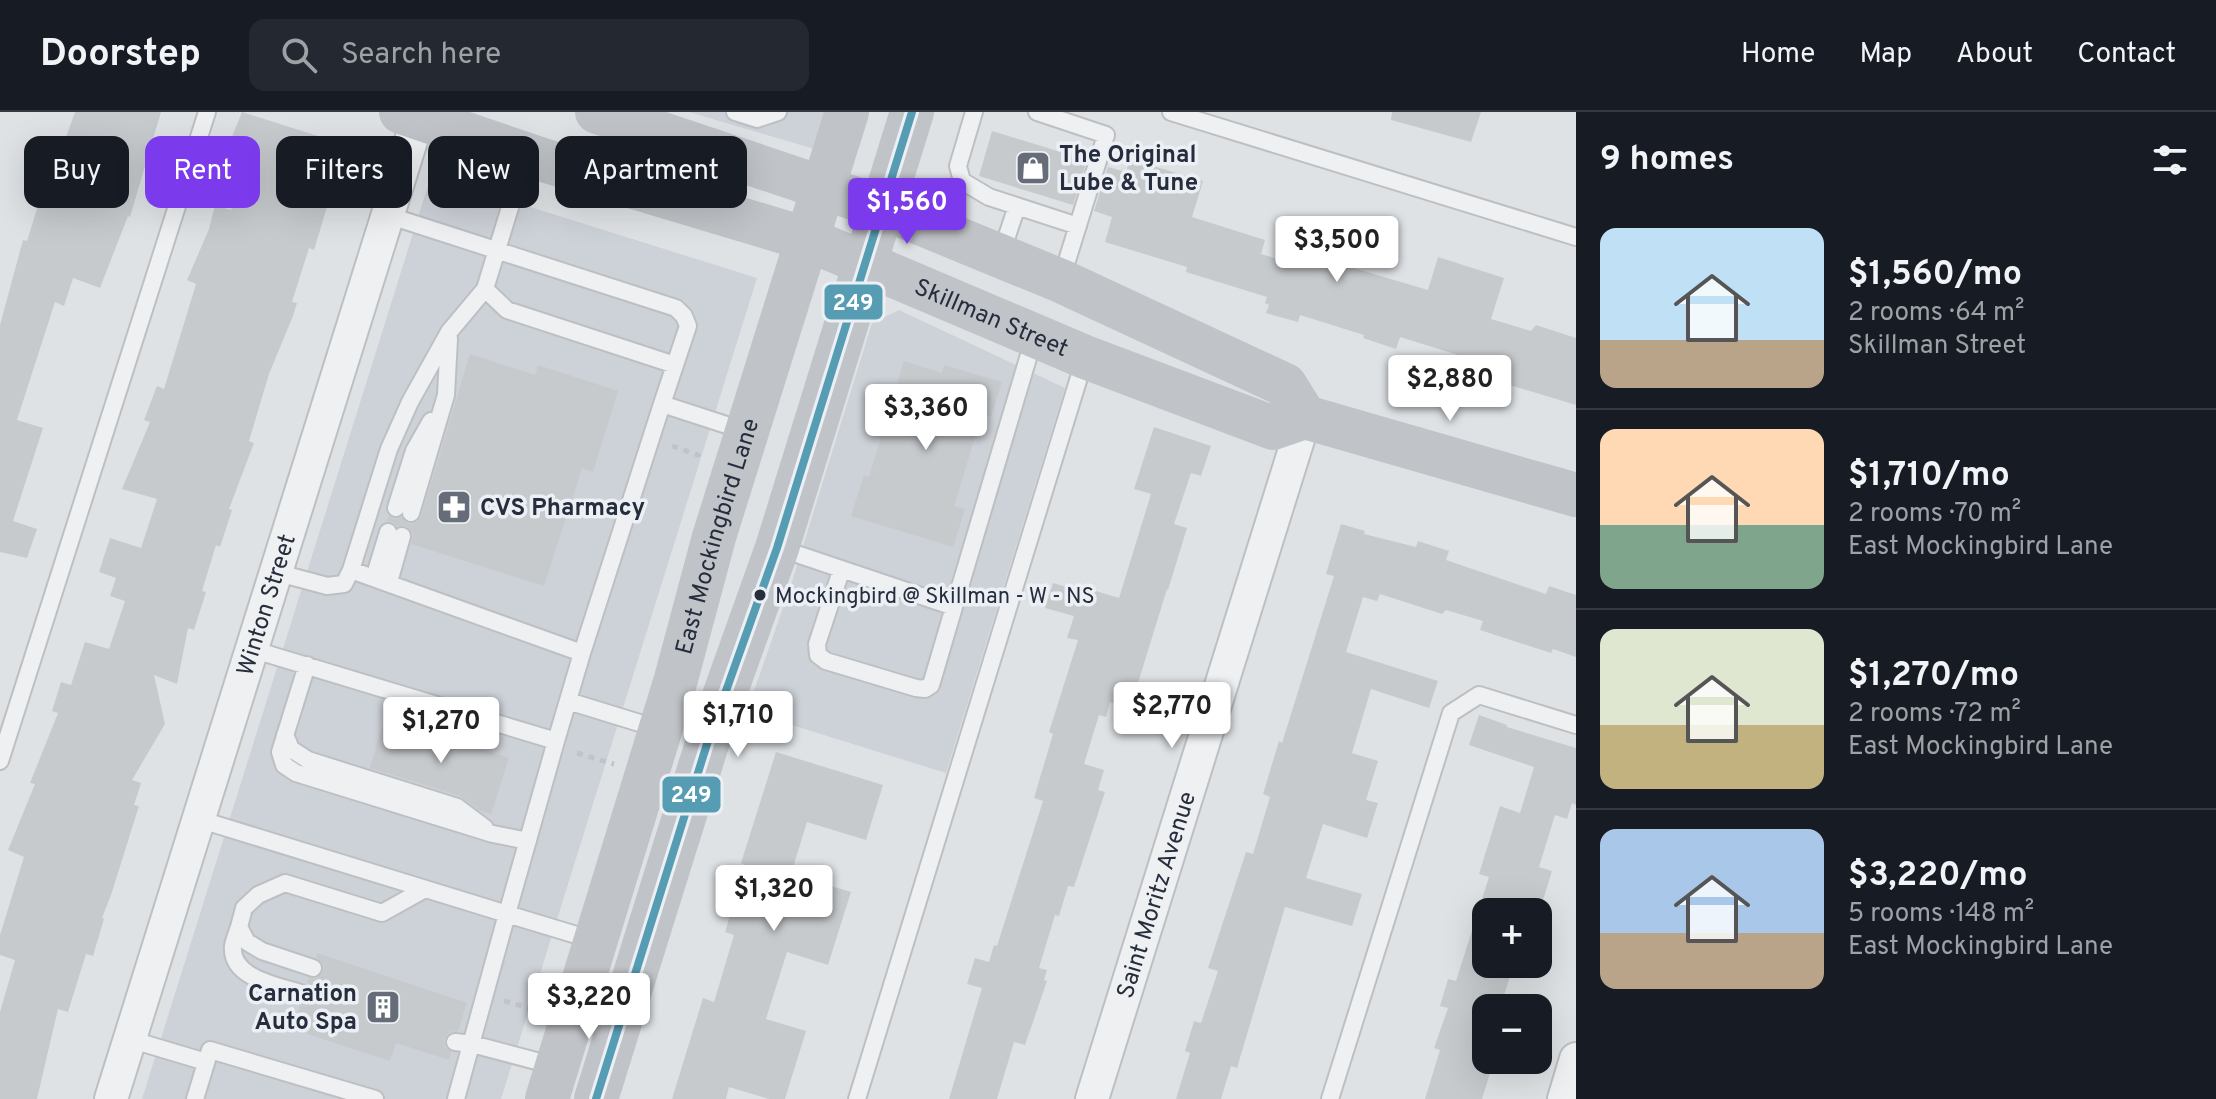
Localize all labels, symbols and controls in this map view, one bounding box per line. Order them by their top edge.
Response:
search box [249,19,809,91]
text: Doorstep [40,31,201,80]
icon: search [277,33,321,77]
text: Search here [341,37,501,74]
text: Home [1741,37,1815,73]
text: Map [1859,37,1912,73]
text: About [1956,37,2033,73]
text: Contact [2077,37,2176,73]
chip: Buy [24,136,129,208]
chip: Rent [145,136,260,208]
chip: Filters [276,136,412,208]
chip: New [428,136,539,208]
chip: Apartment [555,136,747,208]
icon: filters [2148,138,2192,182]
text: 9 homes [1600,139,1734,182]
place label: The Original Lube & Tune [1059,141,1198,199]
shop icon: The Original Lube & Tune [1014,149,1052,187]
pin: $1,560 [842,178,972,246]
text: $1,560 [866,187,948,220]
pin: $3,500 [1272,216,1402,284]
text: $3,500 [1293,225,1381,258]
text: $1,560/mo [1848,254,2022,297]
icon: home [1664,260,1760,356]
street label: Skillman Street [909,273,1072,365]
line badge: 249 [823,283,884,321]
text: 249 [832,291,874,318]
text: 2 rooms · 64 m² [1848,297,2024,330]
text: Skillman Street [1848,330,2026,363]
pin: $2,880 [1385,355,1515,423]
text: $2,880 [1406,364,1494,397]
pin: $3,360 [861,384,991,452]
text: $3,360 [883,393,969,426]
street label: East Mockingbird Lane [670,415,767,658]
text: $1,710/mo [1848,455,2010,498]
icon: home [1664,461,1760,557]
pharmacy icon: CVS Pharmacy [435,488,473,526]
place label: CVS Pharmacy [480,494,645,524]
text: 2 rooms · 70 m² [1848,498,2021,531]
street label: Winton Street [231,531,304,680]
text: East Mockingbird Lane [1848,531,2113,564]
place label: Mockingbird @ Skillman - W - NS [775,584,1095,611]
marker: Mockingbird @ Skillman - W - NS [752,587,768,603]
text: $1,270/mo [1848,655,2019,698]
icon: home [1664,661,1760,757]
pin: $2,770 [1107,682,1237,750]
pin: $1,710 [673,691,803,759]
text: $2,770 [1132,691,1212,724]
pin: $1,270 [376,697,506,765]
text: 2 rooms · 72 m² [1848,698,2021,731]
text: $1,710 [702,700,774,733]
text: $1,270 [401,706,481,739]
text: East Mockingbird Lane [1848,731,2113,764]
line badge: 249 [661,775,722,814]
text: 249 [670,783,712,810]
street label: Saint Moritz Avenue [1111,788,1204,1002]
text: $3,220/mo [1848,855,2028,898]
icon: home [1664,861,1760,957]
pin: $1,320 [709,865,839,933]
text: $1,320 [734,874,814,907]
map controls [1472,898,1552,1074]
button: + [1472,898,1552,978]
text: 5 rooms · 148 m² [1848,898,2034,931]
text: East Mockingbird Lane [1848,931,2113,964]
pin: $3,220 [524,973,654,1041]
place label: Carnation Auto Spa [248,980,357,1038]
text: $3,220 [546,982,632,1015]
building icon: Carnation Auto Spa [364,988,402,1026]
button: − [1472,994,1552,1074]

